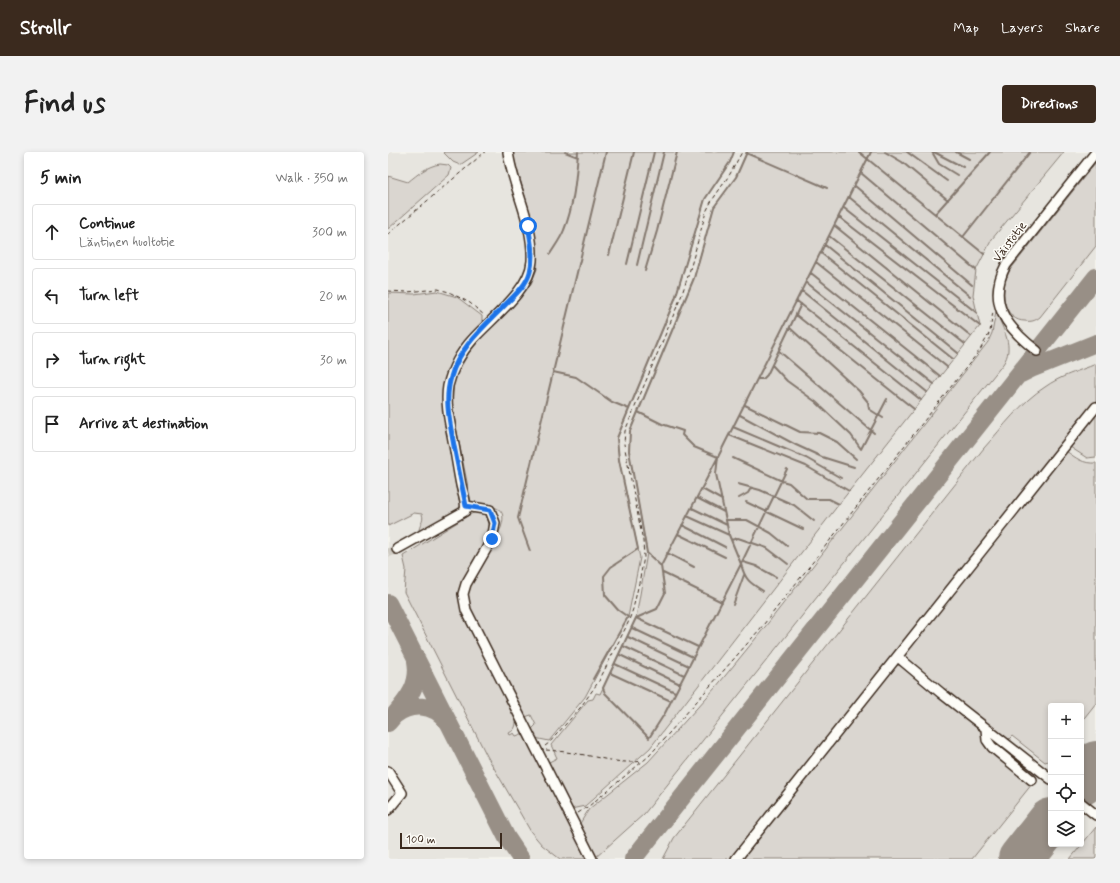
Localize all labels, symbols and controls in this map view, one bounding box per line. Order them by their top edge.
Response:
text: Strollr [20,16,71,41]
text: Map [953,19,979,37]
text: Layers [1001,19,1043,37]
text: Share [1065,19,1100,37]
button: Directions [1002,85,1096,123]
text: Find us [24,86,105,123]
text: 5 min [40,167,82,189]
text: Walk · 350 m [275,170,348,187]
text: Continue [79,214,135,234]
route start [519,217,537,235]
street label: Väistötie [989,218,1031,266]
icon: ahead [41,221,63,243]
text: 300 m [312,224,347,241]
text: Läntinen huoltotie [79,234,175,251]
icon: left [41,285,63,307]
text: Turn left [79,286,139,306]
text: 20 m [319,288,347,305]
icon: right [41,349,63,371]
text: Turn right [79,350,146,370]
text: 30 m [320,352,347,369]
icon: arrive [41,413,63,435]
text: Arrive at destination [79,414,208,434]
route end [483,530,501,548]
map controls [1048,703,1084,847]
button: + [1048,703,1084,739]
button: − [1048,739,1084,775]
button: locate [1048,775,1084,811]
button: layers [1048,811,1084,847]
scale bar [400,831,502,850]
text: 100 m [406,833,436,847]

